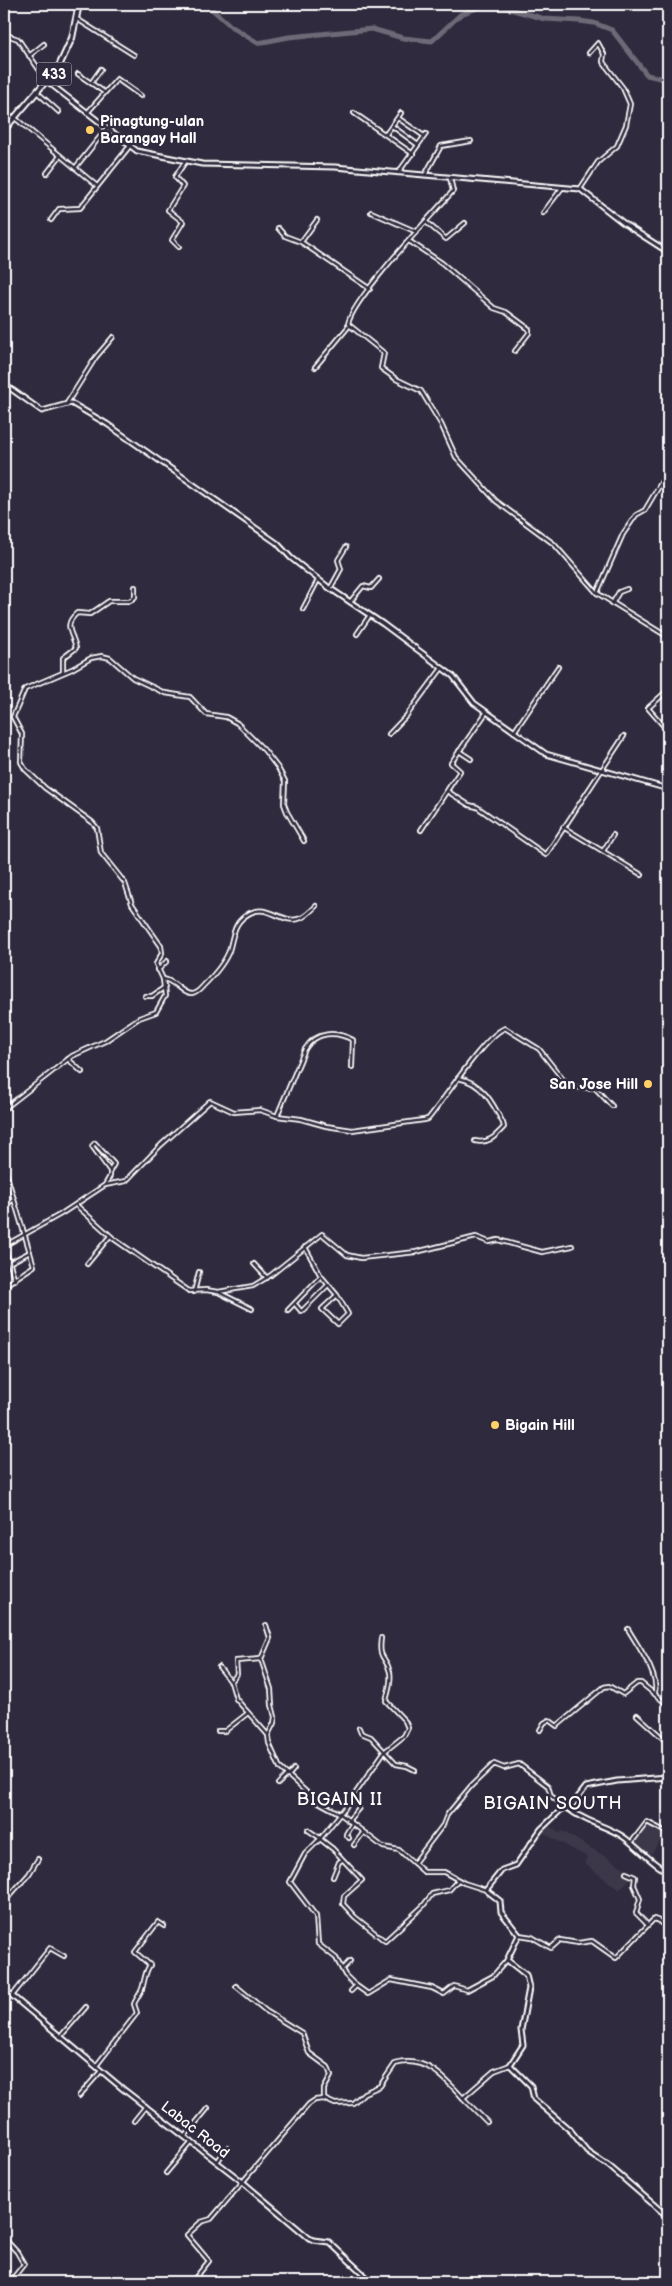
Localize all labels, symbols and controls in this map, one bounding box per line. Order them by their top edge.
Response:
road number: 433 [36,62,72,86]
place label: Pinagtung-ulan Barangay Hall [100,112,204,148]
marker: Pinagtung-ulan Barangay Hall [84,124,96,136]
place label: San Jose Hill [549,1075,638,1094]
marker: San Jose Hill [642,1078,654,1090]
place label: Bigain Hill [505,1416,575,1435]
marker: Bigain Hill [489,1419,501,1431]
district label: BIGAIN II [297,1789,383,1810]
district label: BIGAIN SOUTH [483,1793,623,1814]
street label: Labac Road [157,2097,233,2163]

